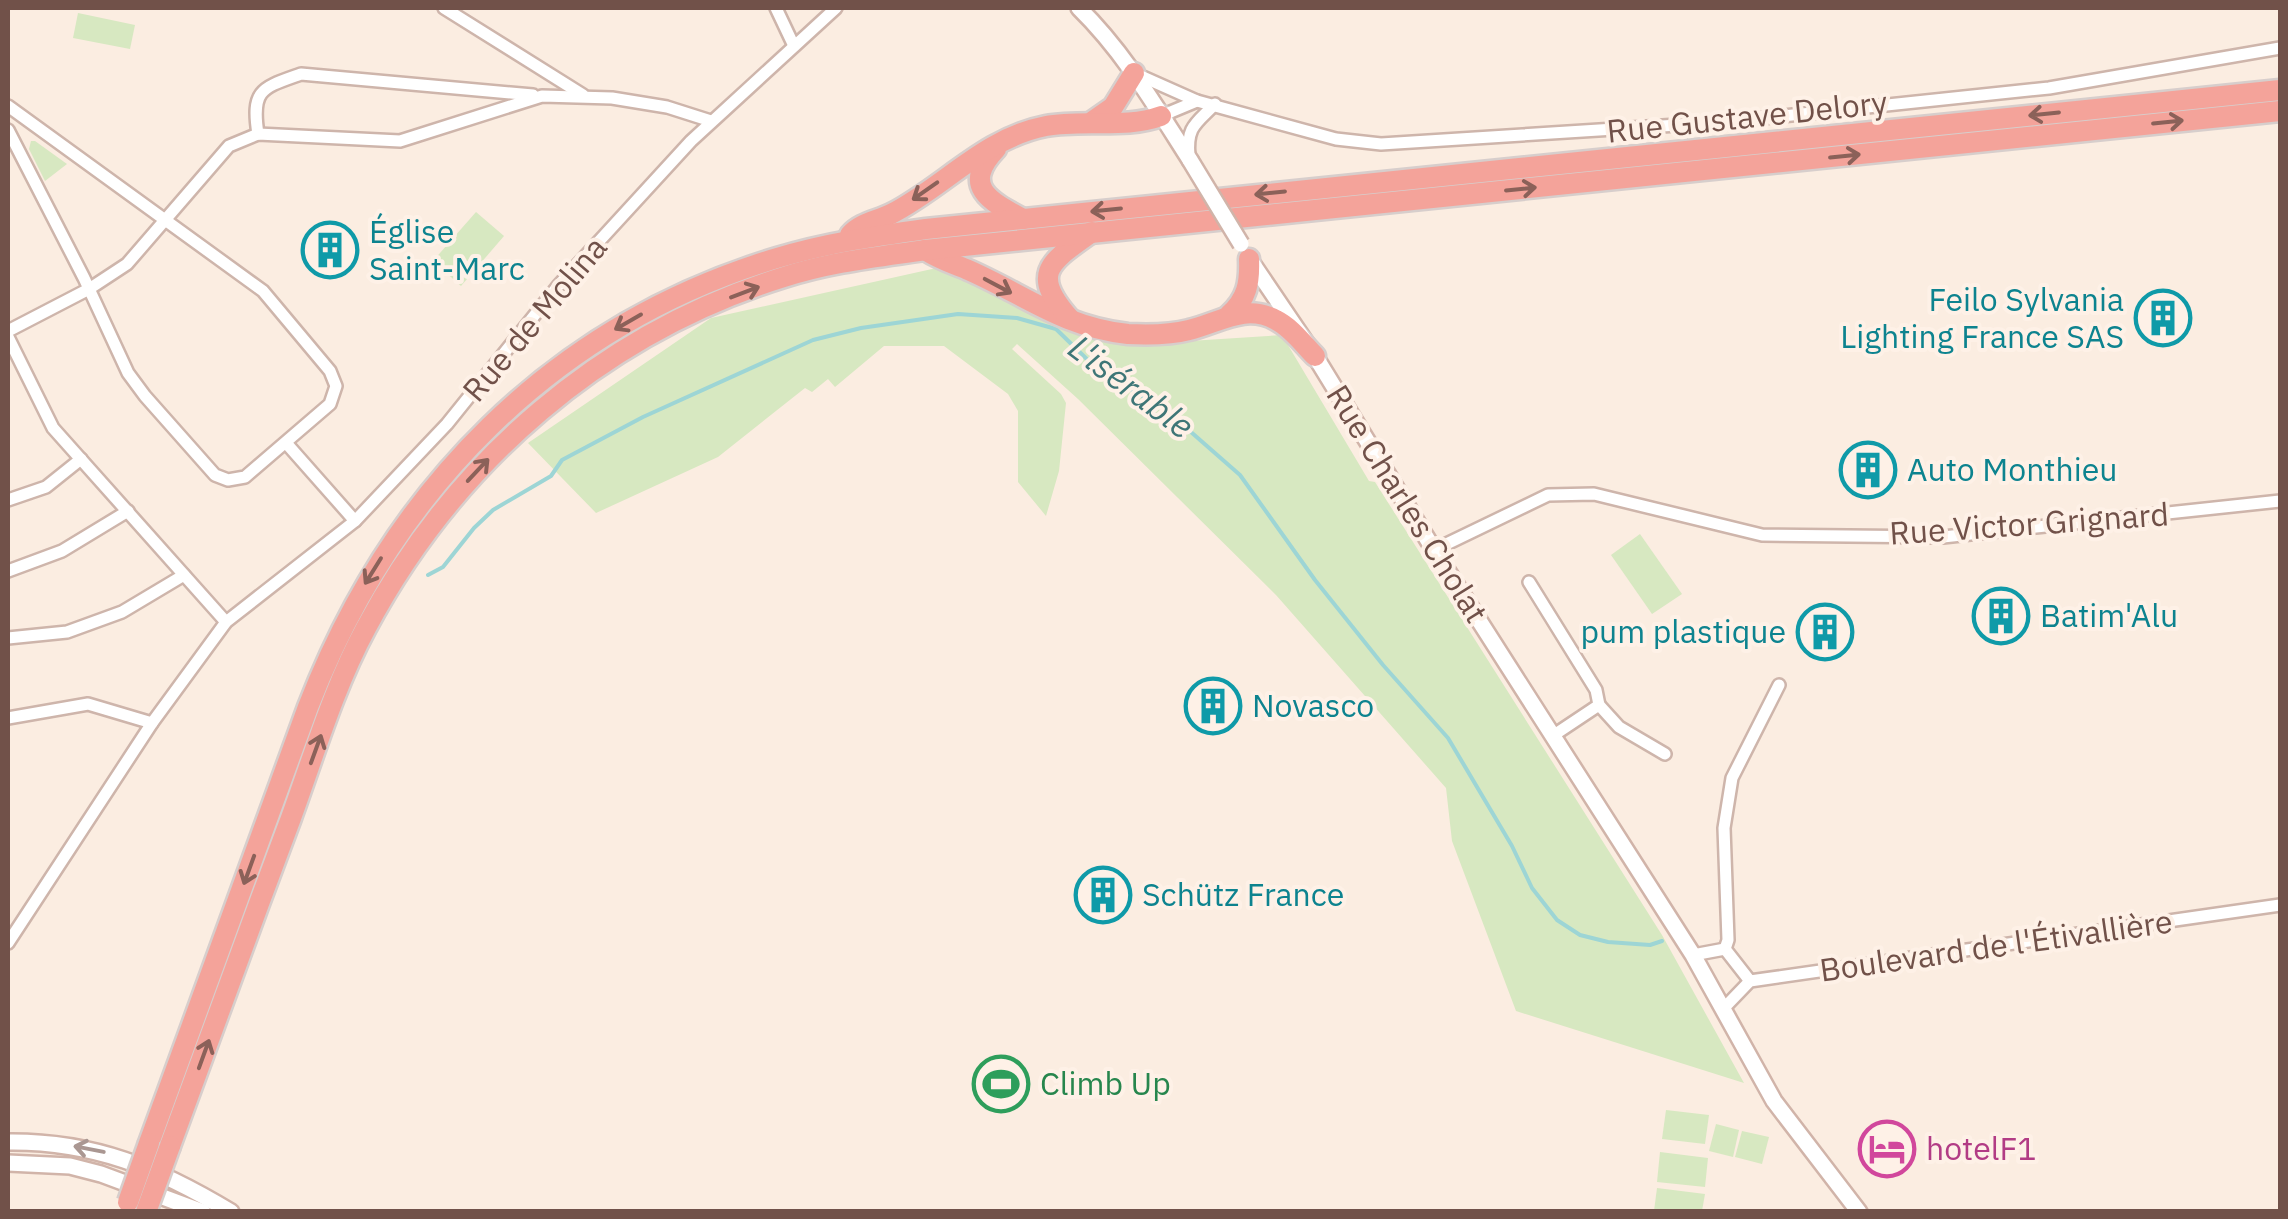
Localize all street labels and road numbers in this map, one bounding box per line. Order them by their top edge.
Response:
street label: Rue Gustave Delory [1605,80,1889,152]
street label: Rue de Molina [453,227,616,410]
street label: Rue Charles Cholat [1318,377,1498,630]
street label: Rue Victor Grignard [1888,492,2170,554]
street label: Boulevard de l'Étivallière [1817,899,2175,991]

